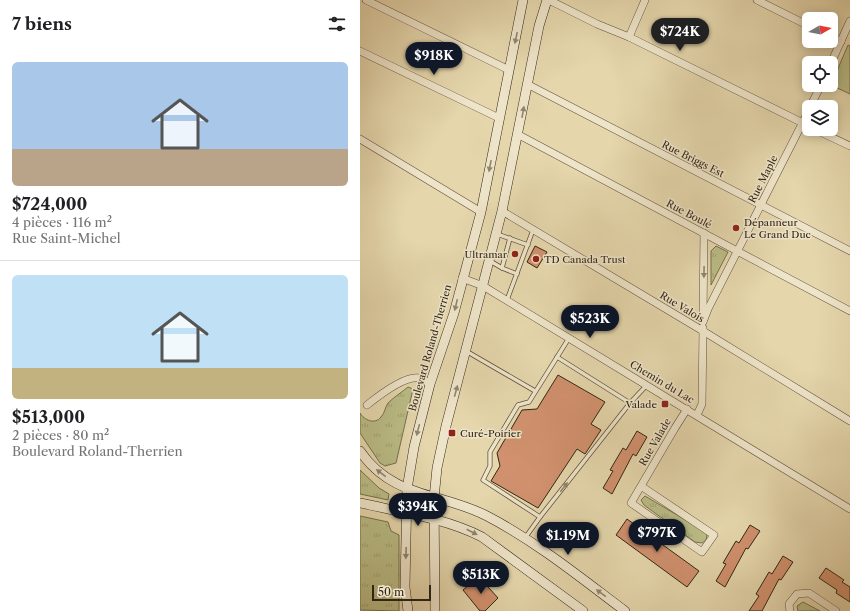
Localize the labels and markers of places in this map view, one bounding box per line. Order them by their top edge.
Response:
pin: $724K [652,18,708,52]
pin: $918K [406,42,462,76]
place label: Dépanneur Le Grand Duc [744,216,811,241]
marker: Dépanneur Le Grand Duc [731,223,741,233]
place label: Ultramar [465,248,508,261]
marker: Ultramar [510,249,520,259]
place label: TD Canada Trust [544,253,626,266]
marker: TD Canada Trust [531,254,541,264]
pin: $523K [562,305,618,339]
place label: Valade [624,398,657,411]
marker: Valade [660,399,670,409]
place label: Curé-Poirier [460,427,521,440]
marker: Curé-Poirier [447,428,457,438]
pin: $394K [390,493,446,527]
pin: $797K [629,519,685,553]
pin: $1.19M [535,522,601,556]
pin: $513K [453,561,509,595]

